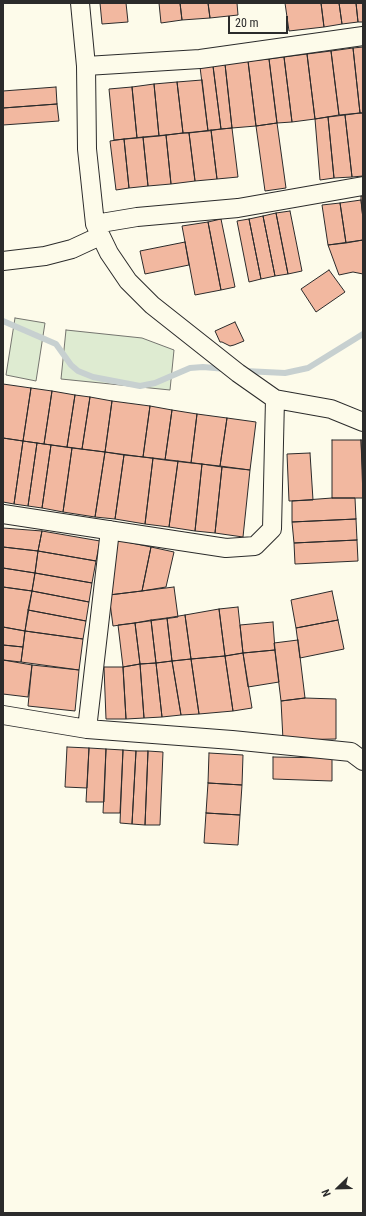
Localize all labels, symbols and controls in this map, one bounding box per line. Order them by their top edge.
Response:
scale bar [230,8,290,34]
text: 20 m [235,16,259,30]
north arrow [318,1168,358,1208]
text: N [319,1187,334,1199]

